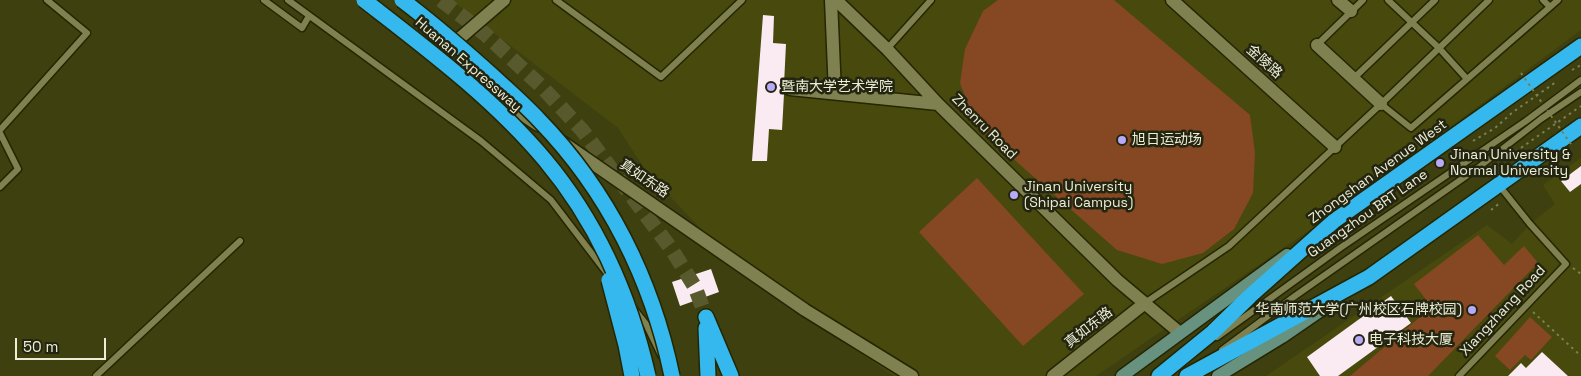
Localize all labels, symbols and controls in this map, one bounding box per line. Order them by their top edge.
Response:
street label: Huanan Expressway [411,14,525,116]
street label: 金陵路 [1243,42,1285,82]
place label: 暨南大学艺术学院 [781,79,893,95]
marker: 暨南大学艺术学院 [765,81,777,93]
street label: Zhenru Road [948,91,1020,163]
street label: Zhongshan Avenue West [1306,116,1450,228]
place label: 旭日运动场 [1132,132,1202,148]
marker: 旭日运动场 [1116,134,1128,146]
place label: Jinan University & Normal University [1450,147,1570,180]
street label: 真如东路 [616,156,672,202]
marker: Jinan University & Normal University [1434,157,1446,169]
street label: Guangzhou BRT Lane [1305,166,1431,262]
place label: Jinan University (Shipai Campus) [1024,179,1133,212]
marker: Jinan University (Shipai Campus) [1008,189,1020,201]
street label: Xiangzhang Road [1457,262,1549,360]
place label: 华南师范大学(广州校区石牌校园) [1255,302,1462,318]
street label: 真如东路 [1062,304,1116,352]
marker: 华南师范大学(广州校区石牌校园) [1466,304,1478,316]
scale bar [18,328,109,360]
place label: 电子科技大厦 [1369,332,1453,348]
marker: 电子科技大厦 [1353,334,1365,346]
text: 50 m [23,337,58,356]

